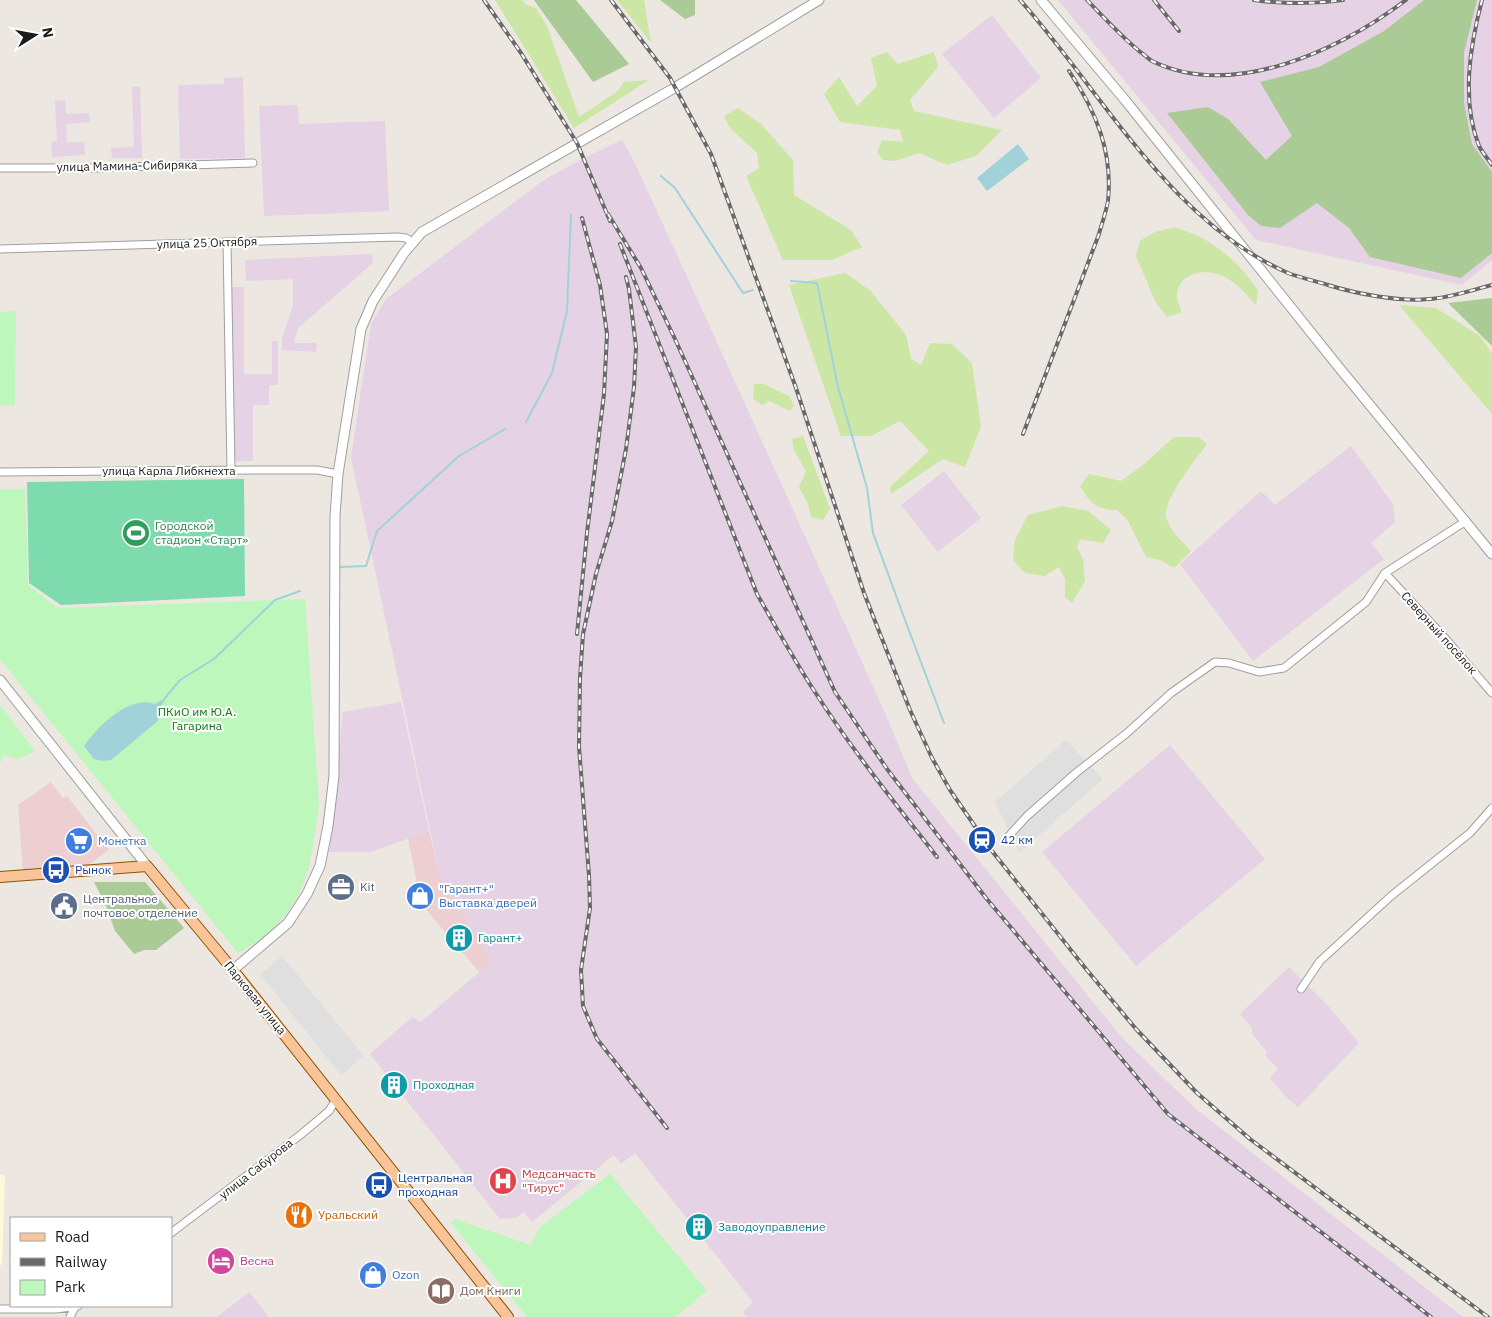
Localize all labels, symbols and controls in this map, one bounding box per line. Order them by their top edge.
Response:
north arrow [10,10,60,60]
text: N [38,26,58,39]
street label: улица Мамина-Сибиряка [57,157,198,174]
street label: улица 25 Октября [156,233,257,252]
street label: улица Карла Либкнехта [102,463,236,478]
sports icon: Городской стадион «Старт» [121,518,151,548]
place label: Городской стадион «Старт» [155,518,248,547]
street label: Северный посёлок [1398,588,1481,677]
park label: ПКиО им Ю.А. Гагарина [158,704,236,733]
station icon: 42 км [967,825,997,855]
supermarket icon: Монетка [64,826,94,856]
place label: 42 км [1001,832,1033,847]
place label: Монетка [98,833,147,848]
bus stop icon: Рынок [41,855,71,885]
place label: Рынок [75,862,112,877]
office icon: Kit [326,872,356,902]
place label: Kit [360,879,375,894]
shop icon: "Гарант+" Выставка дверей [405,881,435,911]
place label: "Гарант+" Выставка дверей [439,881,537,910]
public building icon: Центральное почтовое отделение [49,891,79,921]
place label: Центральное почтовое отделение [83,891,198,920]
building icon: Гарант+ [444,923,474,953]
place label: Гарант+ [478,930,523,945]
street label: Парковая улица [221,958,290,1038]
building icon: Проходная [379,1070,409,1100]
place label: Проходная [413,1077,475,1092]
street label: улица Сабурова [216,1135,296,1202]
hospital icon: Медсанчасть "Тирус" [488,1166,518,1196]
place label: Медсанчасть "Тирус" [522,1166,596,1195]
bus stop icon: Центральная проходная [364,1170,394,1200]
place label: Центральная проходная [398,1170,472,1199]
restaurant icon: Уральский [284,1200,314,1230]
place label: Уральский [318,1207,378,1222]
building icon: Заводоуправление [684,1212,714,1242]
legend [10,1217,172,1307]
place label: Заводоуправление [718,1219,826,1234]
text: Road [55,1227,90,1246]
hotel icon: Весна [206,1246,236,1276]
text: Railway [55,1252,108,1271]
place label: Весна [240,1253,275,1268]
shop icon: Ozon [358,1260,388,1290]
place label: Ozon [392,1267,419,1282]
library icon: Дом Книги [426,1276,456,1306]
text: Park [55,1277,85,1296]
place label: Дом Книги [460,1283,521,1298]

